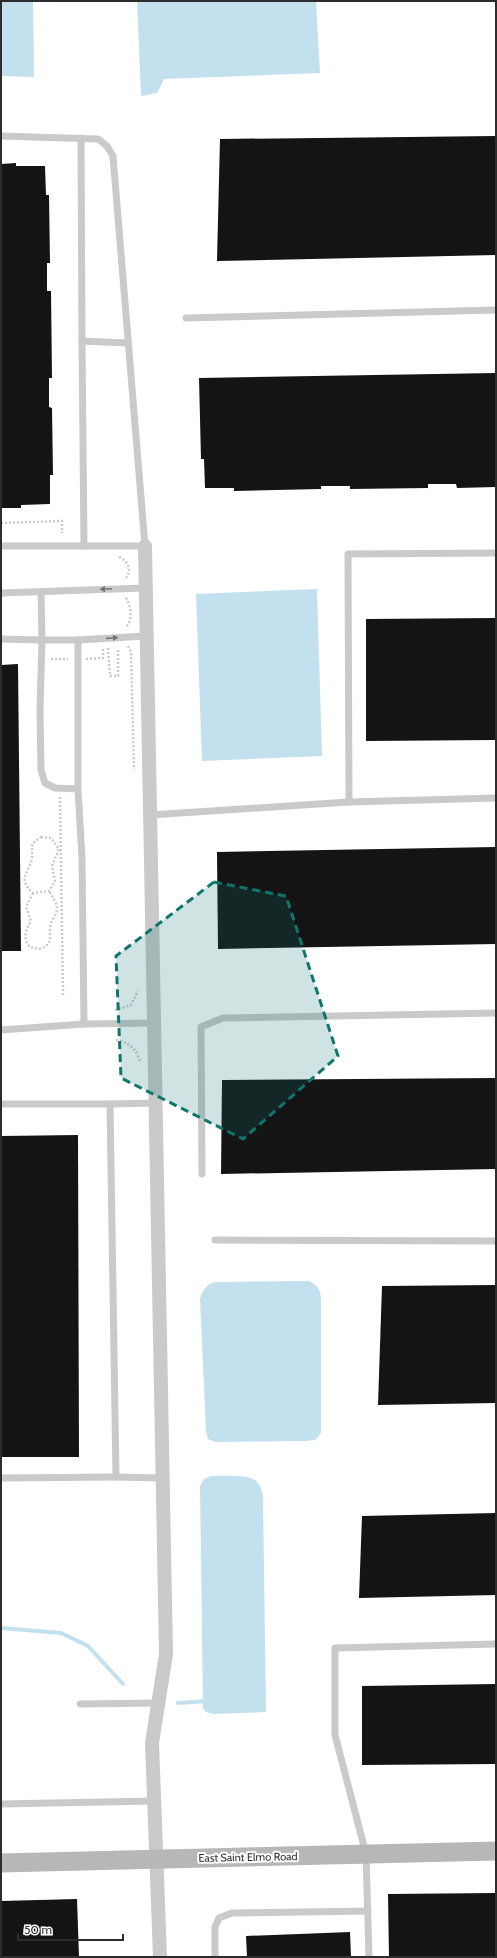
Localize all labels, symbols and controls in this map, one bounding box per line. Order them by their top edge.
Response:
one-way arrow [100,586,112,593]
one-way arrow [106,634,118,641]
street label: East Saint Elmo Road [198,1849,298,1865]
scale bar [18,1916,123,1942]
text: 50 m [24,1922,52,1937]

